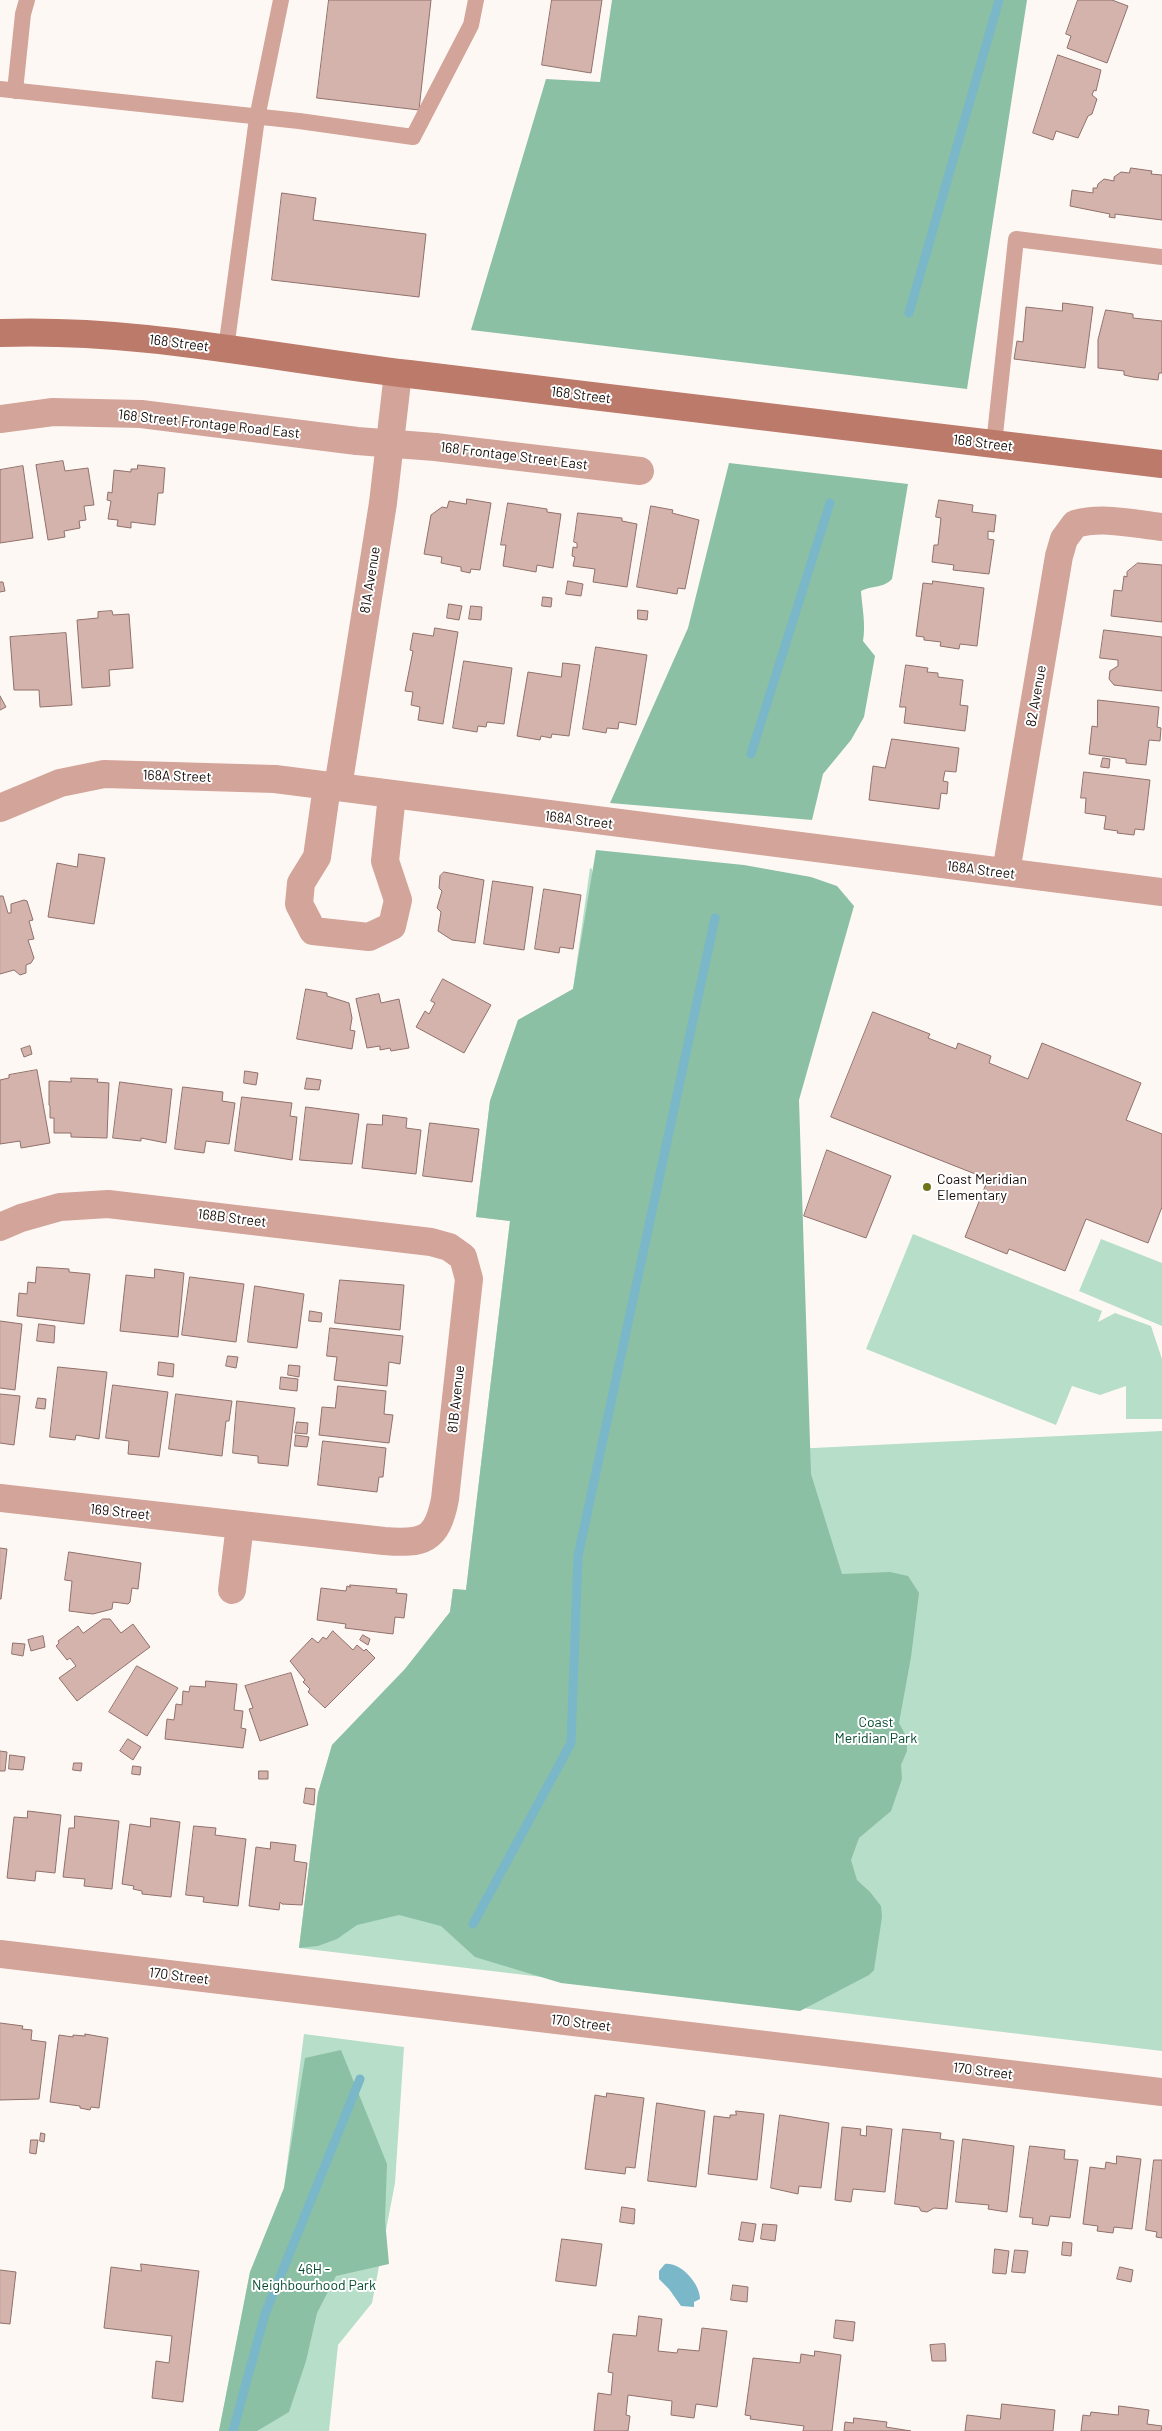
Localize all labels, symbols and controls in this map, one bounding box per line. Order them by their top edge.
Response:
street label: 168 Street [148,331,210,355]
street label: 168 Street [550,383,612,407]
street label: 168 Street Frontage Road East [117,406,301,442]
street label: 168 Street [952,431,1014,455]
street label: 168 Frontage Street East [439,439,589,473]
street label: 81A Avenue [356,545,384,615]
street label: 82 Avenue [1022,664,1050,728]
street label: 168A Street [142,766,212,786]
street label: 168A Street [544,807,614,833]
street label: 168A Street [946,857,1016,883]
place label: Coast Meridian Elementary [937,1171,1027,1204]
marker: Coast Meridian Elementary [921,1181,933,1193]
street label: 168B Street [197,1205,267,1231]
street label: 81B Avenue [444,1364,468,1434]
street label: 169 Street [89,1500,151,1524]
park label: Coast Meridian Park [835,1714,917,1746]
street label: 170 Street [148,1964,210,1988]
street label: 170 Street [550,2011,612,2035]
street label: 170 Street [952,2059,1014,2083]
park label: 46H - Neighbourhood Park [252,2261,376,2294]

